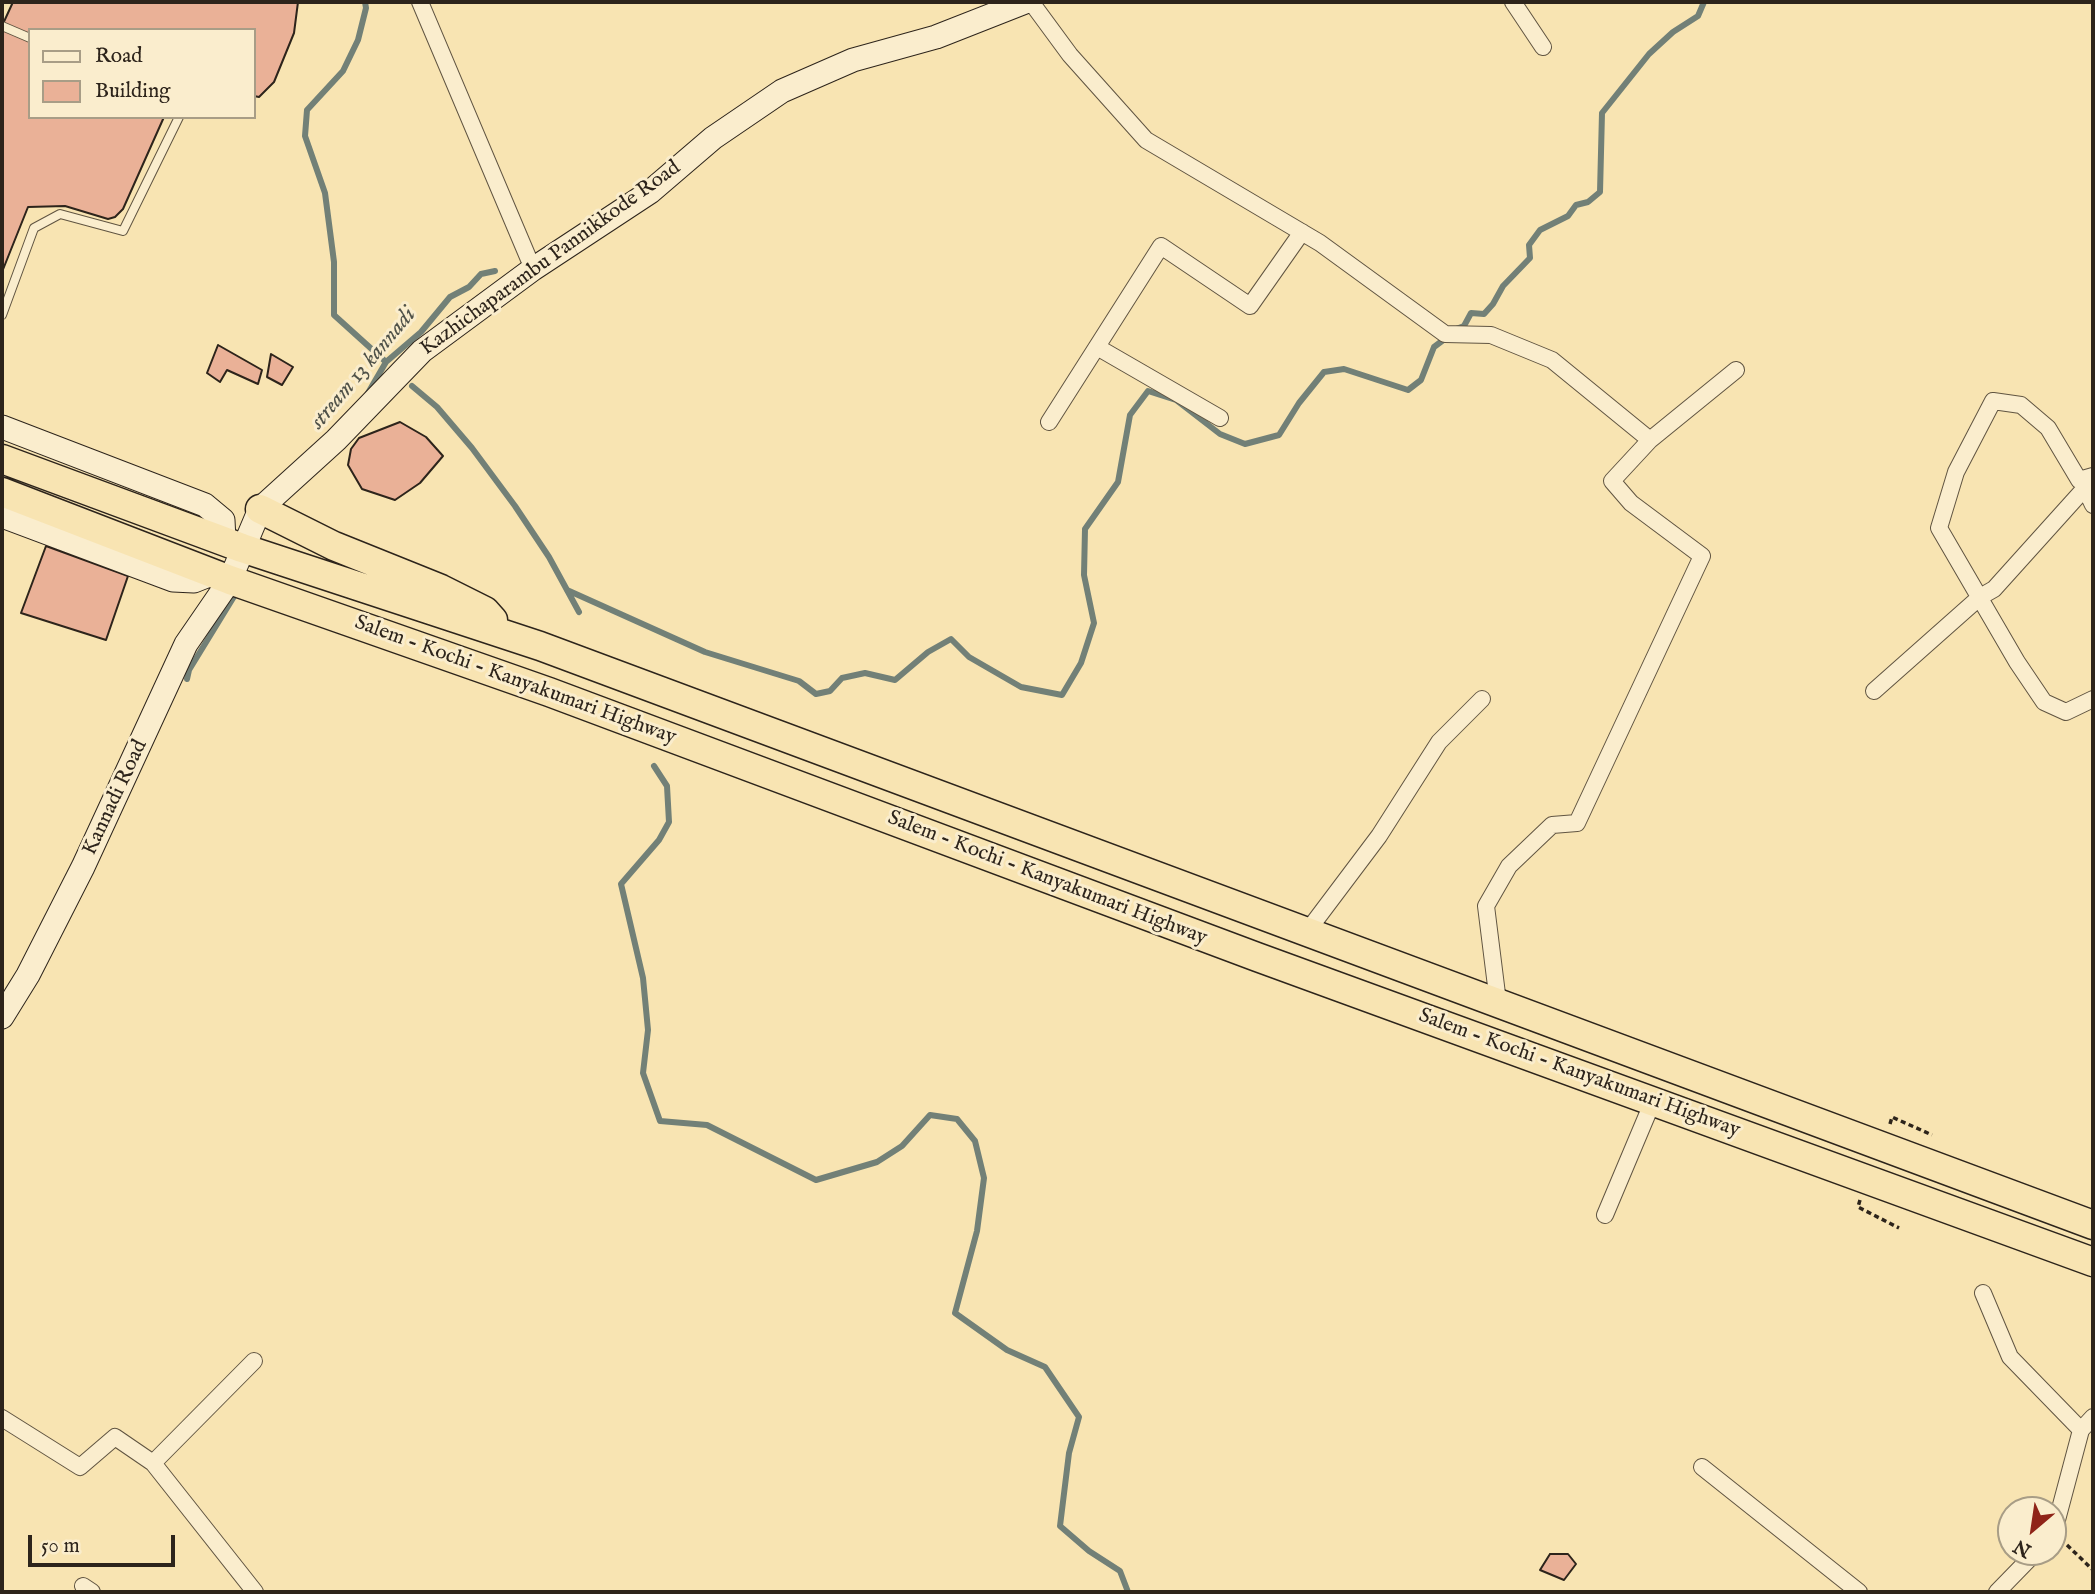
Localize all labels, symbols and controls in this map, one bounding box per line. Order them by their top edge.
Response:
legend [28,28,256,119]
text: Road [95,43,142,70]
text: Building [95,78,170,105]
street label: Kazhichaparambu Pannikkode Road [416,156,686,362]
water label: stream 13 kannadi [305,302,423,436]
street label: Salem - Kochi - Kanyakumari Highway [351,611,679,751]
street label: Kannadi Road [78,736,154,860]
street label: Salem - Kochi - Kanyakumari Highway [884,806,1210,952]
street label: Salem - Kochi - Kanyakumari Highway [1415,1004,1743,1144]
north arrow [1997,1496,2067,1566]
scale bar [32,1520,178,1564]
text: 50 m [41,1533,80,1560]
text: N [2010,1533,2036,1562]

